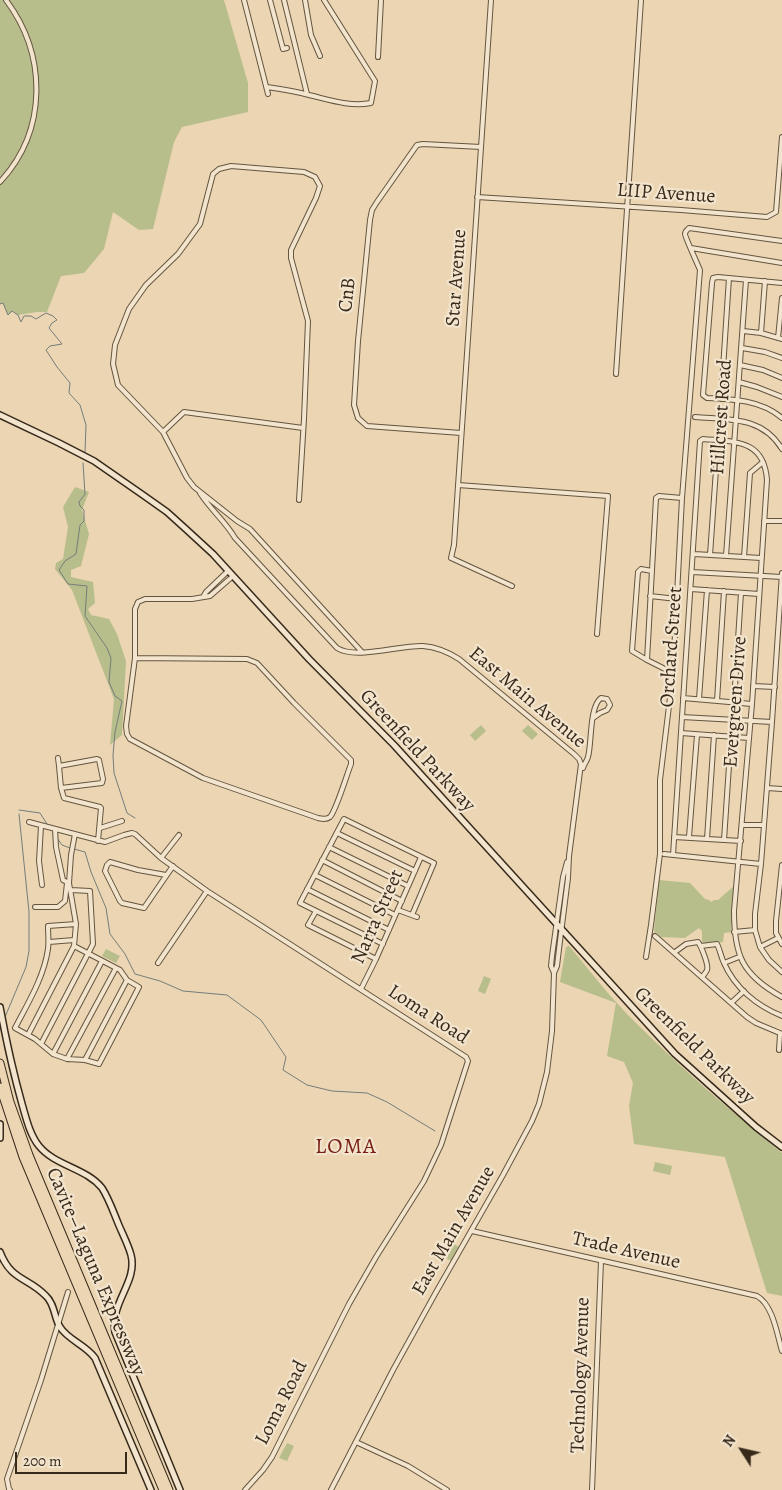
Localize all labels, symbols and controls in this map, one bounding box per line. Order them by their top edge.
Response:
street label: LIIP Avenue [616,179,716,209]
street label: Star Avenue [442,228,472,328]
street label: CnB [334,277,362,313]
street label: Hillcrest Road [706,359,738,475]
street label: Orchard Street [656,586,688,708]
street label: Evergreen Drive [719,636,753,768]
street label: East Main Avenue [464,642,590,754]
street label: Greenfield Parkway [354,685,480,817]
street label: Narra Street [347,866,409,968]
street label: Loma Road [383,980,473,1050]
street label: Greenfield Parkway [629,982,759,1110]
district label: LOMA [315,1135,377,1161]
street label: East Main Avenue [407,1162,501,1300]
street label: Cavite–Laguna Expressway [40,1164,150,1380]
street label: Trade Avenue [570,1227,682,1275]
street label: Technology Avenue [566,1297,596,1453]
street label: Loma Road [251,1357,313,1449]
north arrow [717,1425,767,1475]
text: N [719,1431,740,1451]
scale bar [18,1442,130,1474]
text: 200 m [23,1451,62,1471]

